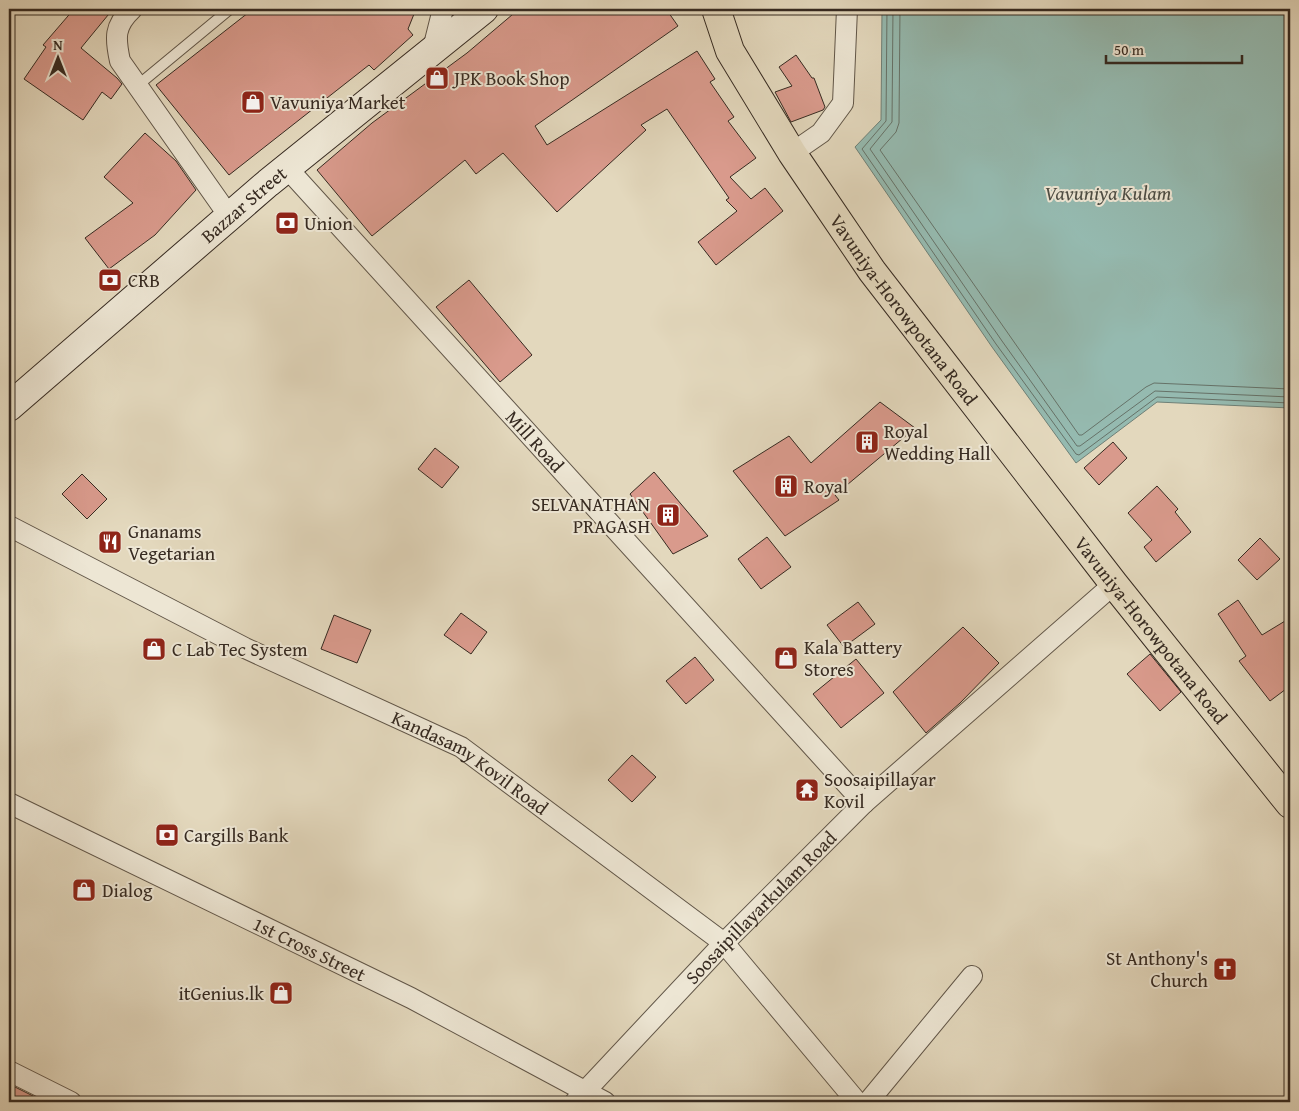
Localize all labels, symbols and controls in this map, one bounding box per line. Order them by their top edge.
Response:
north arrow [32,32,82,82]
scale bar [1106,32,1243,64]
text: N [53,35,63,55]
text: 50 m [1114,39,1145,60]
place label: JPK Book Shop [452,64,570,92]
shop icon: JPK Book Shop [424,65,450,91]
place label: Vavuniya Market [270,88,406,116]
shop icon: Vavuniya Market [240,89,266,115]
street label: Bazzar Street [194,159,293,249]
water label: Vavuniya Kulam [1044,178,1172,207]
street label: Vavuniya-Horowpotana Road [823,208,985,412]
place label: Union [304,209,353,237]
bank icon: Union [274,210,300,236]
place label: CRB [128,266,160,294]
bank icon: CRB [97,267,123,293]
street label: Mill Road [499,404,572,479]
place label: Royal Wedding Hall [884,417,991,467]
building icon: Royal Wedding Hall [854,429,880,455]
place label: Royal [804,472,848,500]
building icon: Royal [773,473,799,499]
place label: SELVANATHAN PRAGASH [531,490,650,540]
building icon: SELVANATHAN PRAGASH [655,502,681,528]
place label: Gnanams Vegetarian [128,517,215,567]
restaurant icon: Gnanams Vegetarian [97,529,123,555]
street label: Vavuniya-Horowpotana Road [1068,530,1235,730]
place label: Kala Battery Stores [804,633,903,683]
place label: C Lab Tec System [172,635,308,663]
shop icon: C Lab Tec System [141,636,167,662]
shop icon: Kala Battery Stores [773,645,799,671]
street label: Kandasamy Kovil Road [387,703,555,822]
place label: Soosaipillayar Kovil [824,765,936,815]
temple icon: Soosaipillayar Kovil [794,777,820,803]
place label: Cargills Bank [184,821,289,849]
bank icon: Cargills Bank [154,822,180,848]
street label: Soosaipillayarkulam Road [678,824,843,990]
place label: Dialog [102,876,153,904]
shop icon: Dialog [71,877,97,903]
street label: 1st Cross Street [248,909,371,988]
place label: St Anthony's Church [1106,944,1208,994]
church icon: St Anthony's Church [1212,956,1238,982]
place label: itGenius.lk [178,979,264,1007]
shop icon: itGenius.lk [268,980,294,1006]

